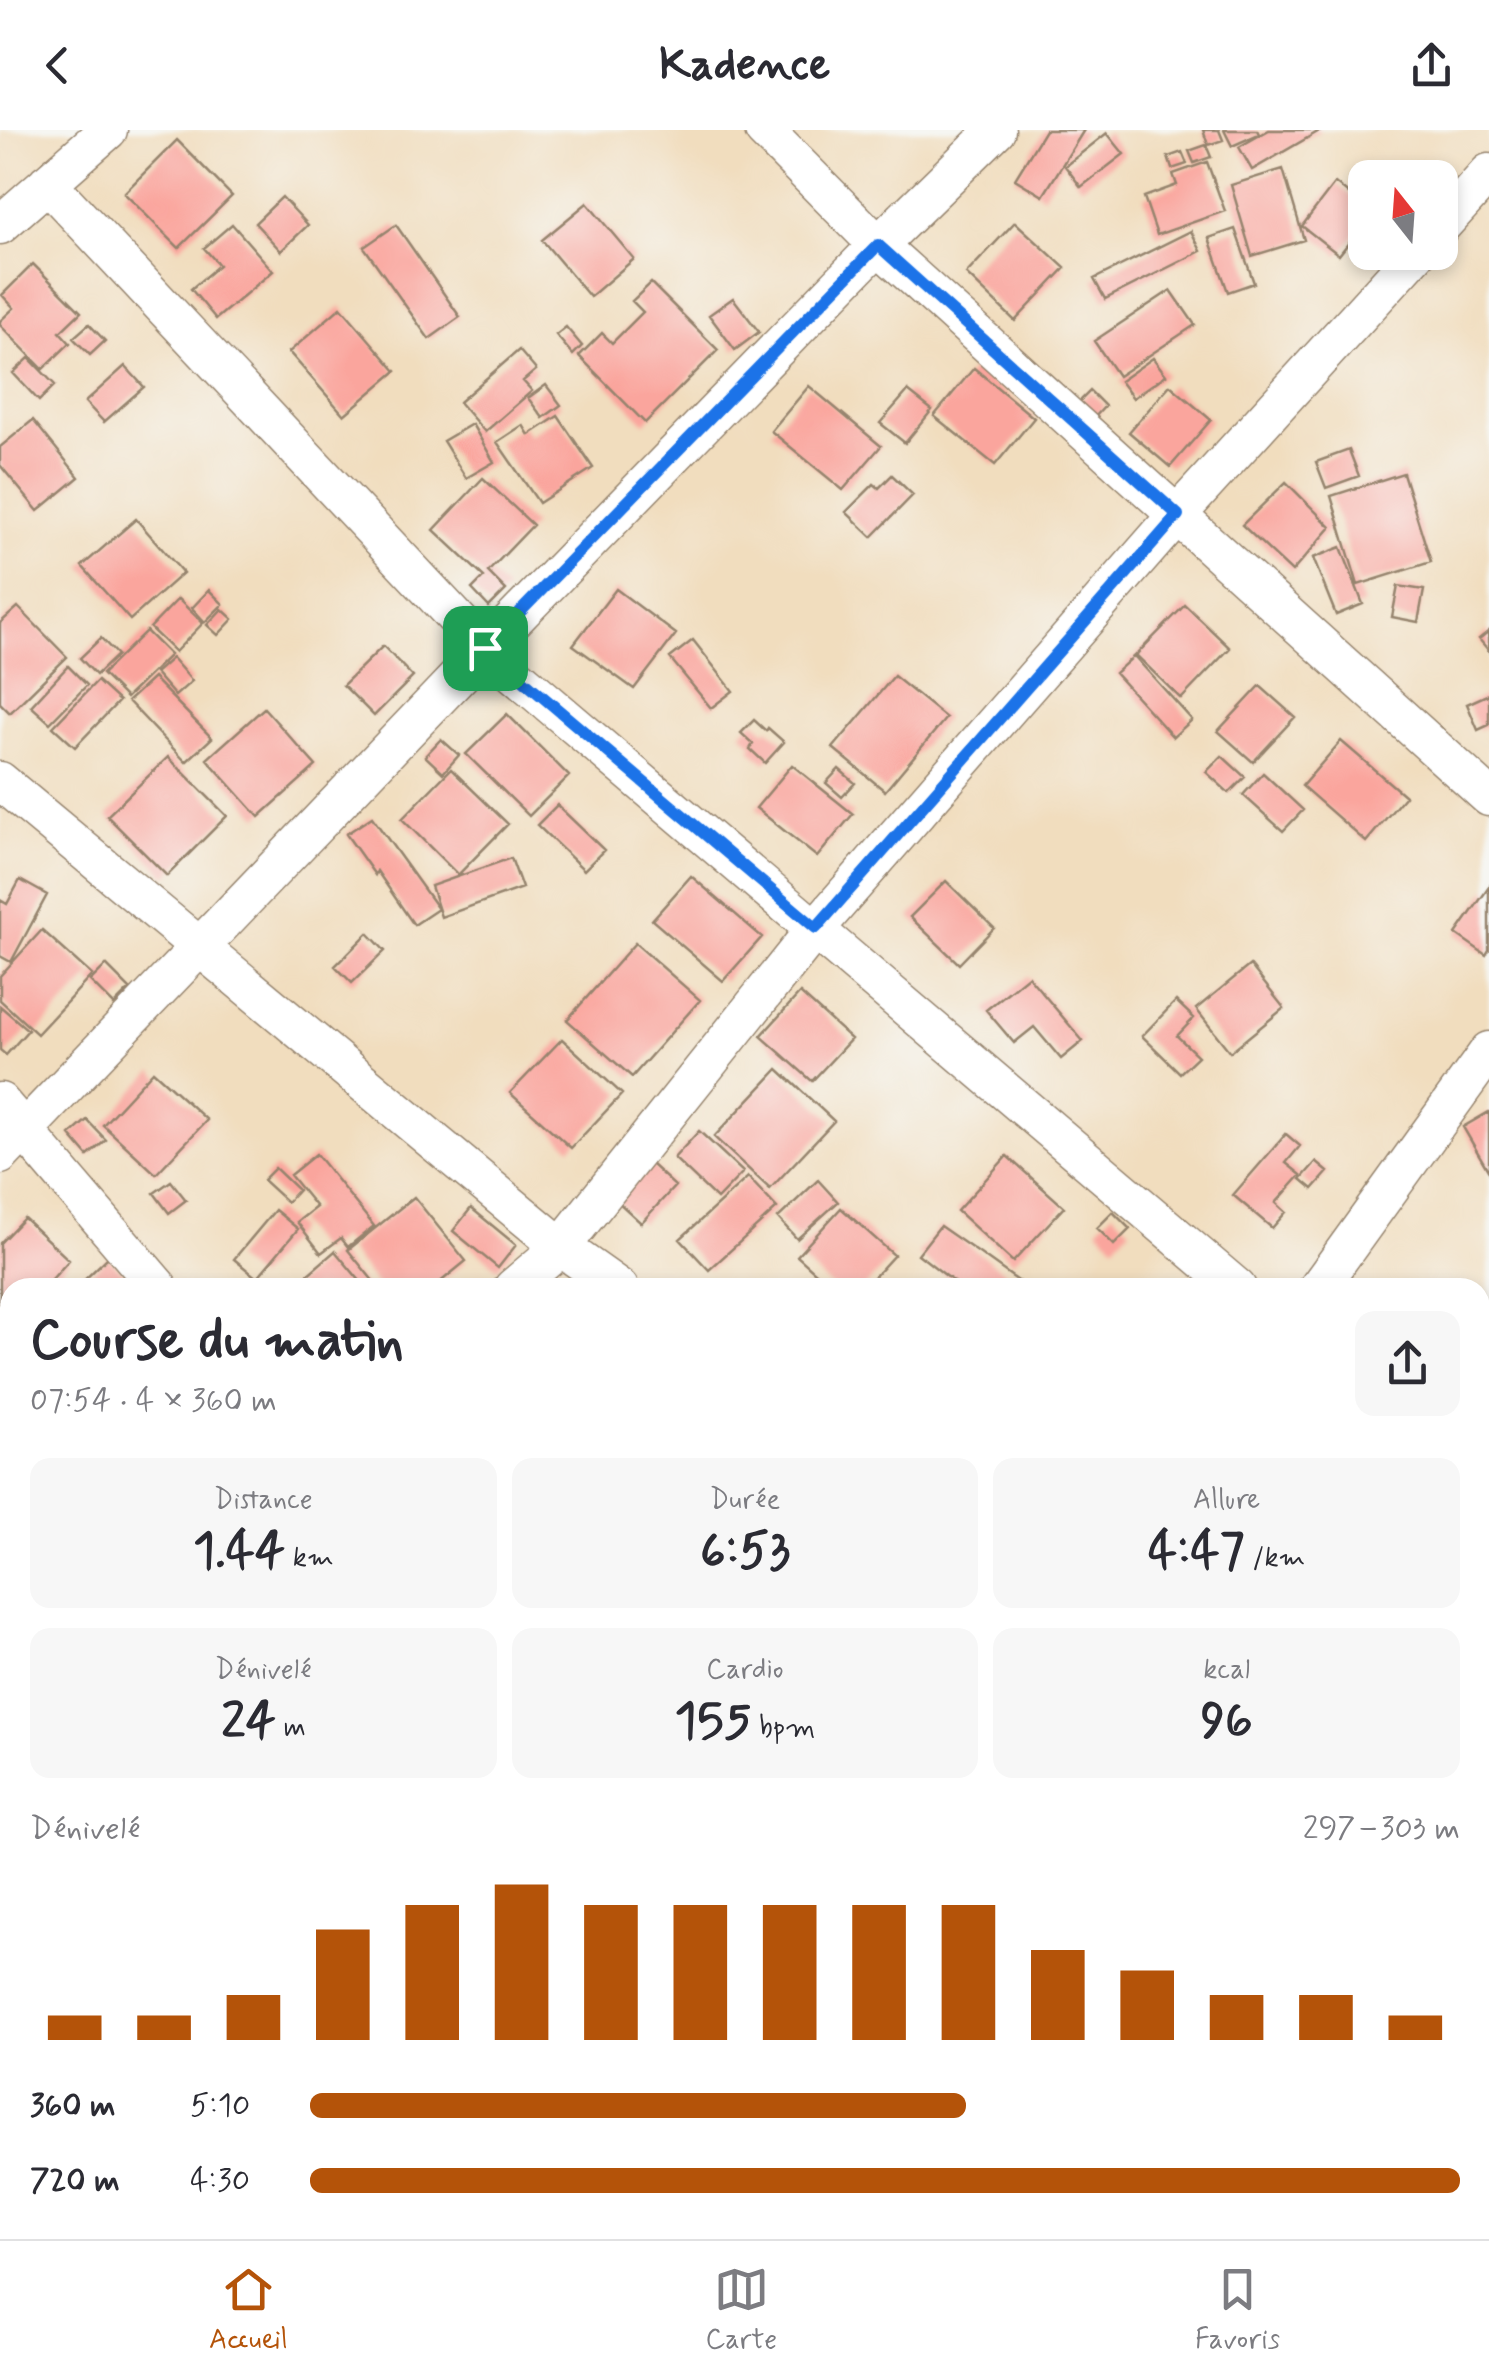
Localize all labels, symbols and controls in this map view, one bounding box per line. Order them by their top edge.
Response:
text: Kadence [659,36,830,95]
icon: back [30,38,85,93]
icon: share [1404,38,1459,93]
north arrow [1348,160,1458,270]
map controls [1348,160,1458,270]
pin [443,606,528,691]
icon: arrive [458,621,513,676]
text: Course du matin [30,1306,404,1378]
button: share [1355,1311,1460,1416]
text: 07:54 · 4 × 360 m [30,1380,277,1422]
text: Distance [214,1482,313,1519]
text: Durée [710,1482,780,1519]
text: Allure [1193,1482,1260,1519]
text: 1.44 [193,1519,285,1585]
text: 6:53 [700,1519,790,1585]
text: 4:47 [1148,1519,1245,1585]
text: km [285,1540,334,1577]
text: /km [1245,1540,1305,1577]
text: Dénivelé [215,1652,312,1689]
text: Cardio [706,1652,784,1689]
text: kcal [1203,1652,1250,1689]
text: 24 [221,1689,276,1755]
text: 155 [675,1689,751,1755]
text: 96 [1201,1689,1253,1755]
text: m [276,1710,306,1747]
text: bpm [751,1710,815,1747]
text: Dénivelé [30,1808,140,1850]
text: 297–303 m [1303,1808,1460,1850]
text: 360 m [30,2085,116,2127]
text: 5:10 [190,2085,250,2127]
text: 720 m [30,2160,120,2202]
text: 4:30 [190,2160,250,2202]
tab: Accueil [209,2262,288,2359]
tab: Carte [705,2262,777,2359]
tab: Favoris [1195,2262,1280,2359]

